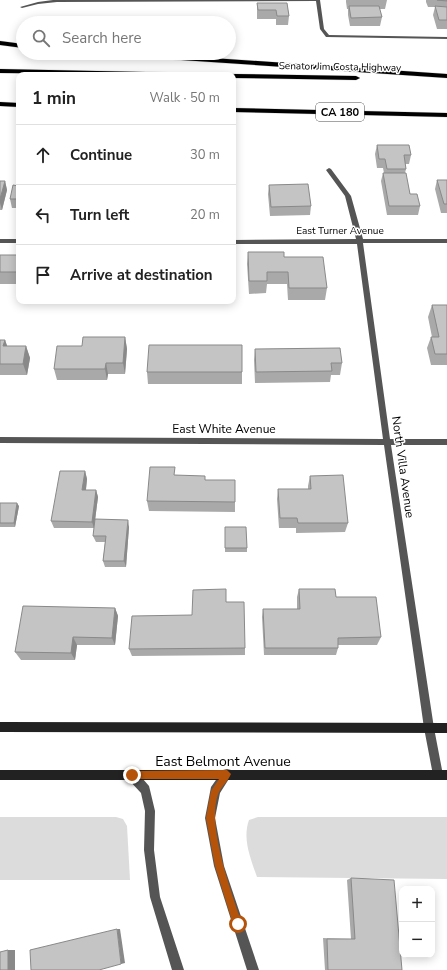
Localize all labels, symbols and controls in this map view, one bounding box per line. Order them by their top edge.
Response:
search box [16,16,236,60]
icon: search [30,27,52,49]
text: Search here [62,28,142,48]
street label: Senator Jim Costa Highway [279,59,402,75]
text: 1 min [32,87,76,110]
text: Walk · 50 m [149,89,220,107]
road number: CA 180 [316,103,364,121]
icon: ahead [32,144,54,166]
text: Continue [70,145,132,165]
text: 30 m [190,146,220,164]
icon: left [32,204,54,226]
text: Turn left [70,205,129,225]
text: 20 m [190,206,220,224]
street label: East Turner Avenue [296,224,384,238]
icon: arrive [32,264,54,286]
text: Arrive at destination [70,265,213,285]
street label: North Villa Avenue [388,415,418,519]
street label: East White Avenue [172,421,276,437]
street label: East Belmont Avenue [155,752,291,771]
route end [123,766,141,784]
map controls [399,886,435,958]
button: + [399,886,435,922]
route start [229,915,247,933]
button: − [399,922,435,958]

